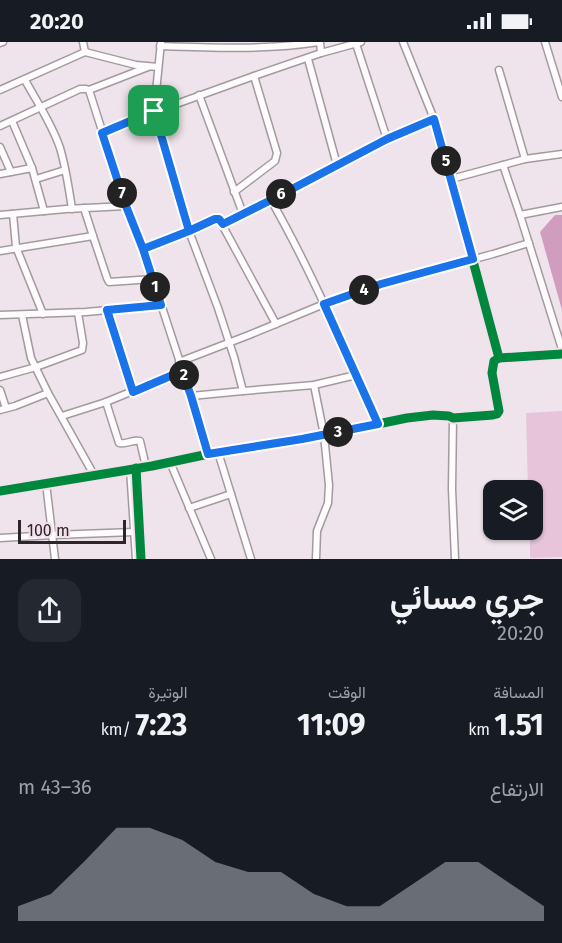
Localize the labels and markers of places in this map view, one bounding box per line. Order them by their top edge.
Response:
pin [128,85,179,136]
pin: 5 [431,146,461,176]
pin: 7 [107,178,137,208]
pin: 6 [266,179,296,209]
pin: 1 [140,272,170,302]
pin: 4 [349,275,379,305]
pin: 2 [169,360,199,390]
pin: 3 [323,417,353,447]

